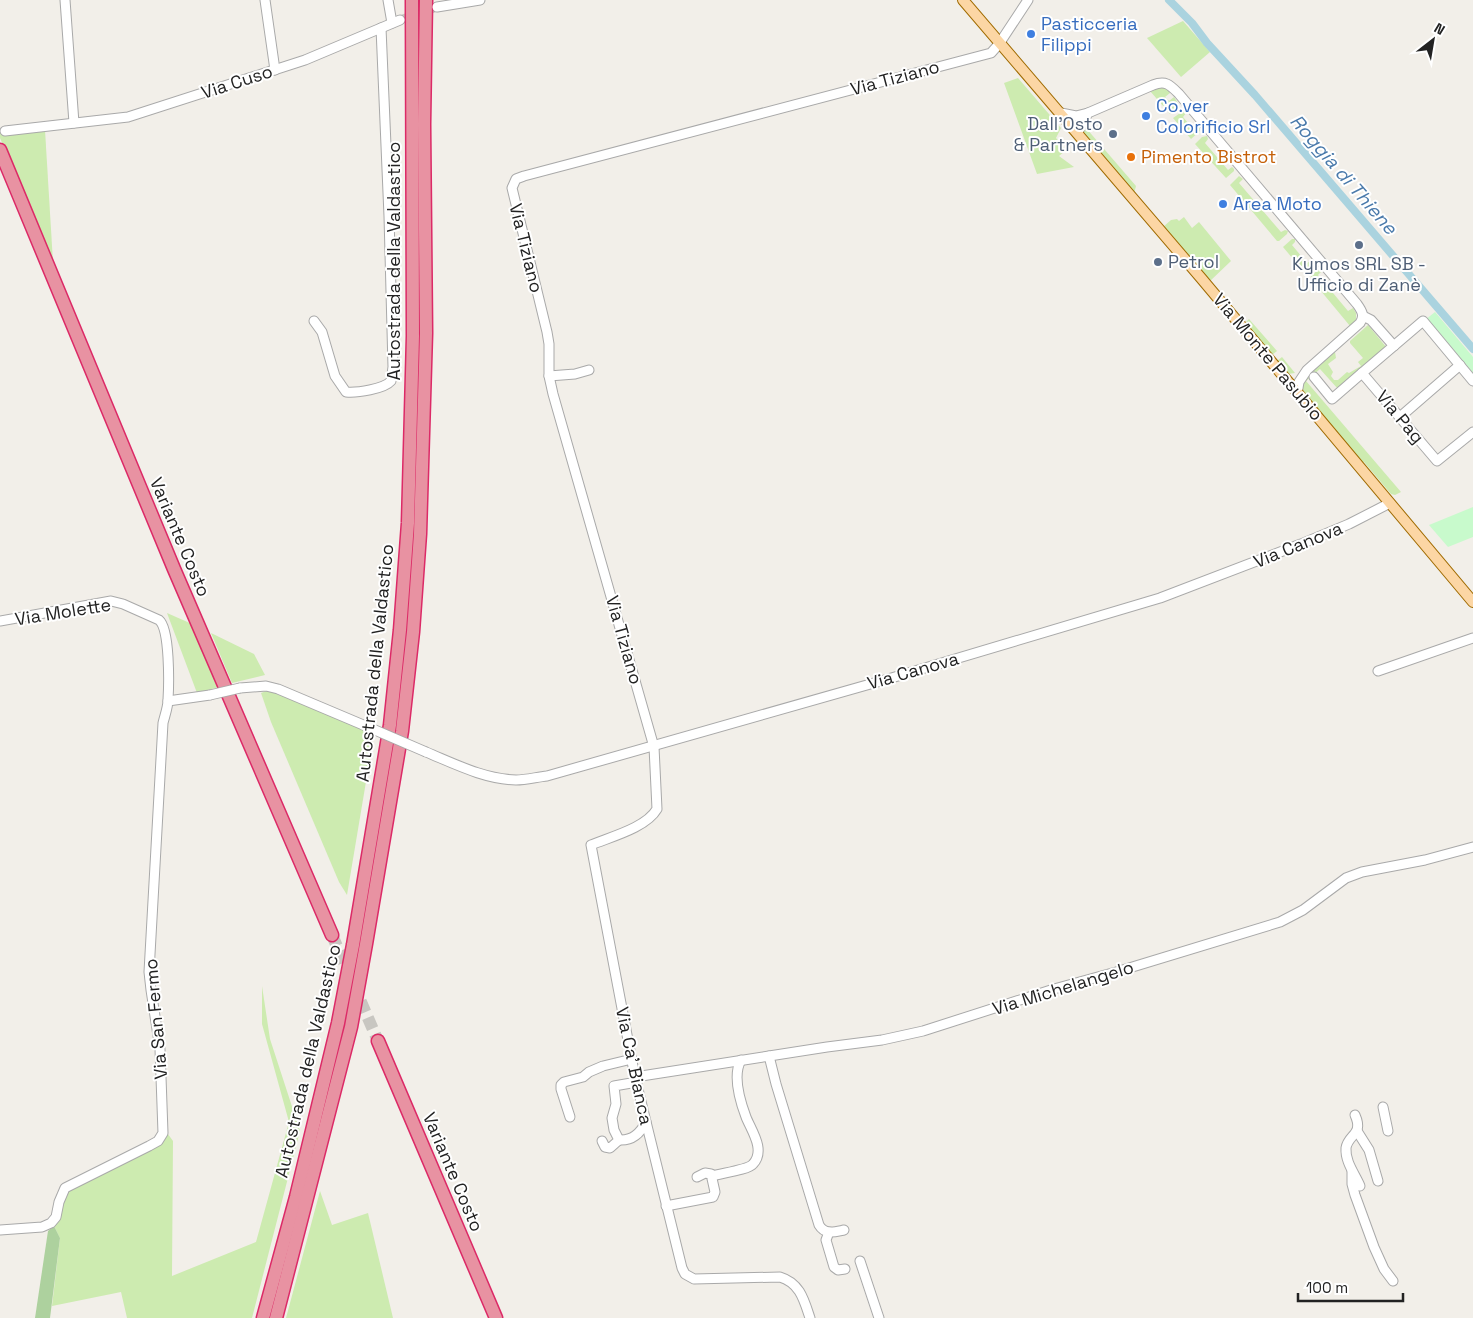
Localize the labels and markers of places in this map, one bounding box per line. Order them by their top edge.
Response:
place label: Pasticceria Filippi [1041,12,1138,56]
marker: Pasticceria Filippi [1025,28,1037,40]
place label: Co.ver Colorificio Srl [1156,94,1271,138]
marker: Co.ver Colorificio Srl [1140,110,1152,122]
place label: Dall'Osto & Partners [1014,112,1103,156]
marker: Dall'Osto & Partners [1107,128,1119,140]
place label: Pimento Bistrot [1141,145,1276,168]
marker: Pimento Bistrot [1125,151,1137,163]
place label: Area Moto [1233,192,1322,215]
marker: Area Moto [1217,198,1229,210]
marker: Kymos SRL SB - Ufficio di Zanè [1353,239,1365,251]
place label: Petrol [1168,250,1219,273]
place label: Kymos SRL SB - Ufficio di Zanè [1292,252,1426,296]
marker: Petrol [1152,256,1164,268]

